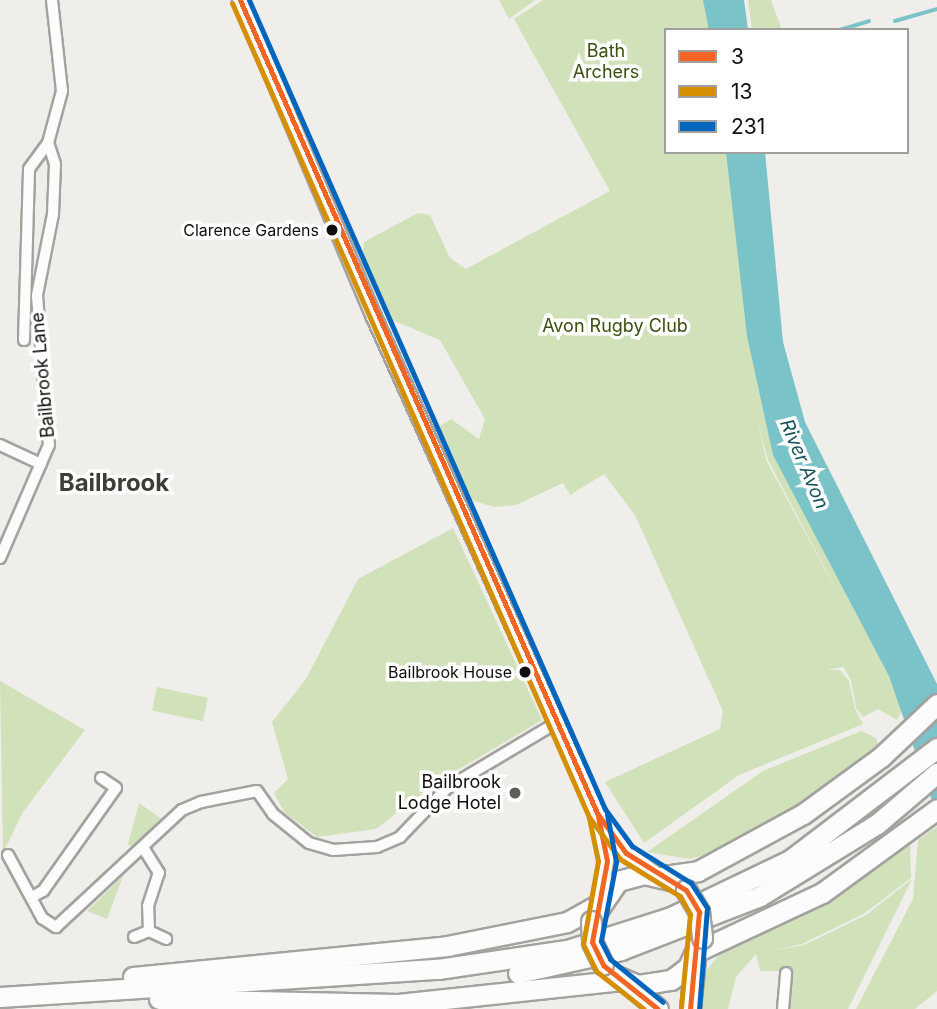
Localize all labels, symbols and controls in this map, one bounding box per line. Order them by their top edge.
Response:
legend [664,28,909,154]
park label: Bath Archers [573,41,639,84]
text: 3 [731,44,744,69]
text: 13 [731,79,753,104]
text: 231 [731,114,765,139]
place label: Clarence Gardens [183,220,319,240]
marker: Clarence Gardens [325,223,339,237]
street label: Bailbrook Lane [27,311,59,439]
park label: Avon Rugby Club [542,315,688,337]
water label: River Avon [775,416,833,512]
district label: Bailbrook [59,469,169,497]
place label: Bailbrook House [388,662,512,682]
marker: Bailbrook House [518,665,532,679]
place label: Bailbrook Lodge Hotel [398,772,501,814]
marker: Bailbrook Lodge Hotel [507,785,523,801]

